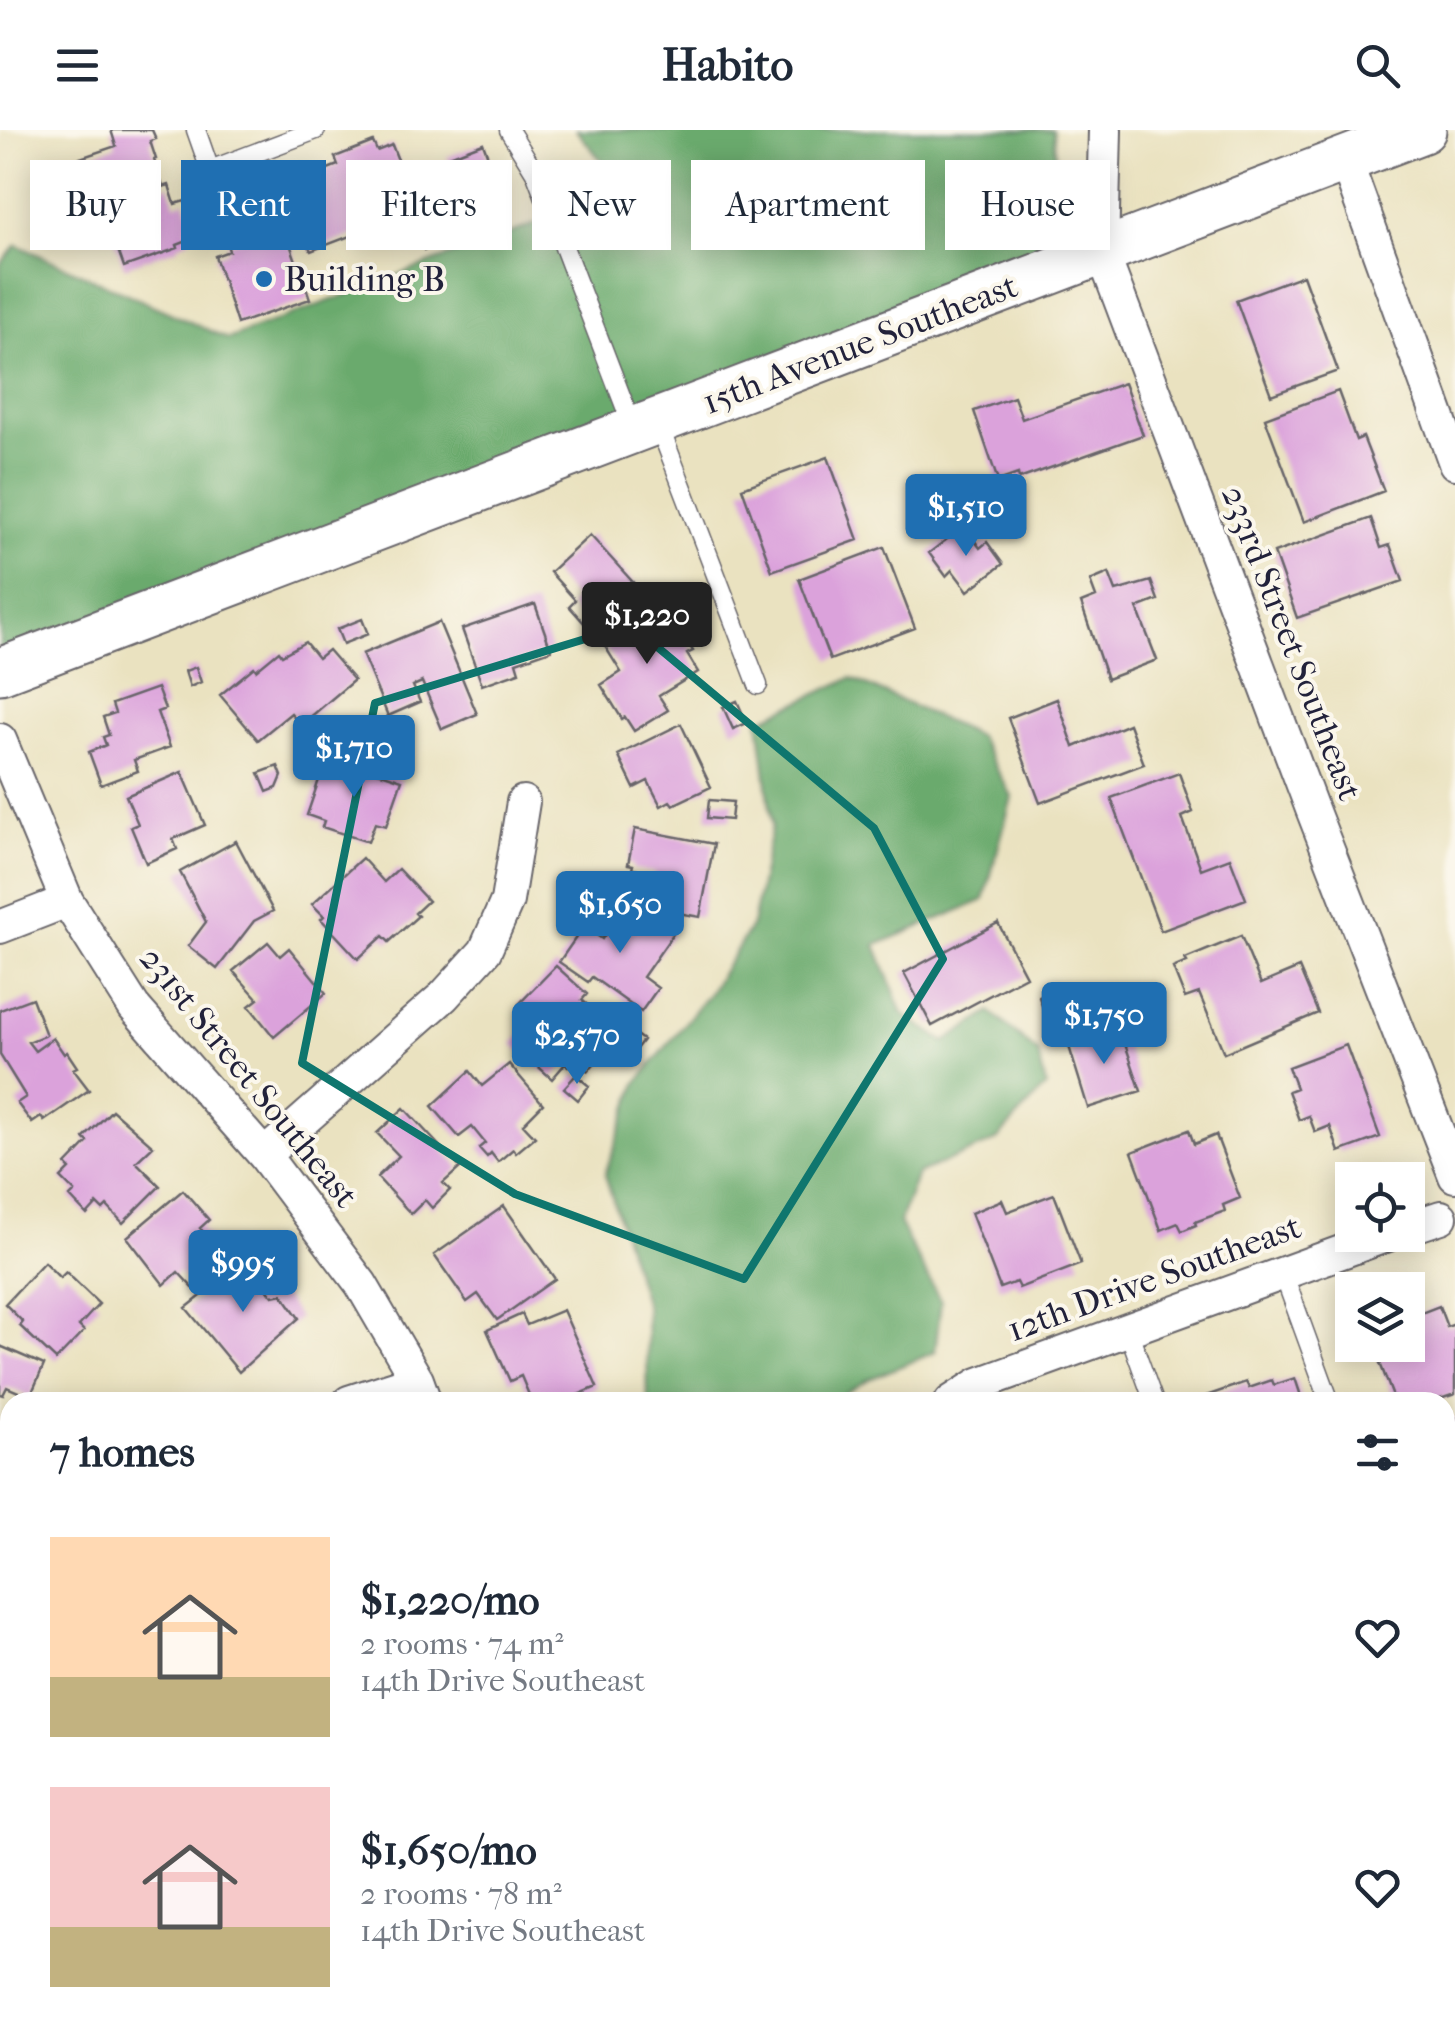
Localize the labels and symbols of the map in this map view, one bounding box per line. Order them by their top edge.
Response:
place label: Building B [284,259,445,300]
street label: 15th Avenue Southeast [697,265,1024,423]
marker: Building B [253,268,275,290]
pin: $1,510 [885,474,1047,559]
street label: 233rd Street Southeast [1213,480,1371,807]
pin: $1,220 [566,582,728,667]
pin: $1,710 [273,715,435,800]
pin: $1,650 [539,871,701,956]
street label: 231st Street Southeast [131,938,367,1216]
pin: $1,750 [1023,982,1185,1067]
pin: $2,570 [496,1002,658,1087]
street label: 12th Drive Southeast [1002,1206,1307,1350]
pin: $995 [184,1230,302,1315]

